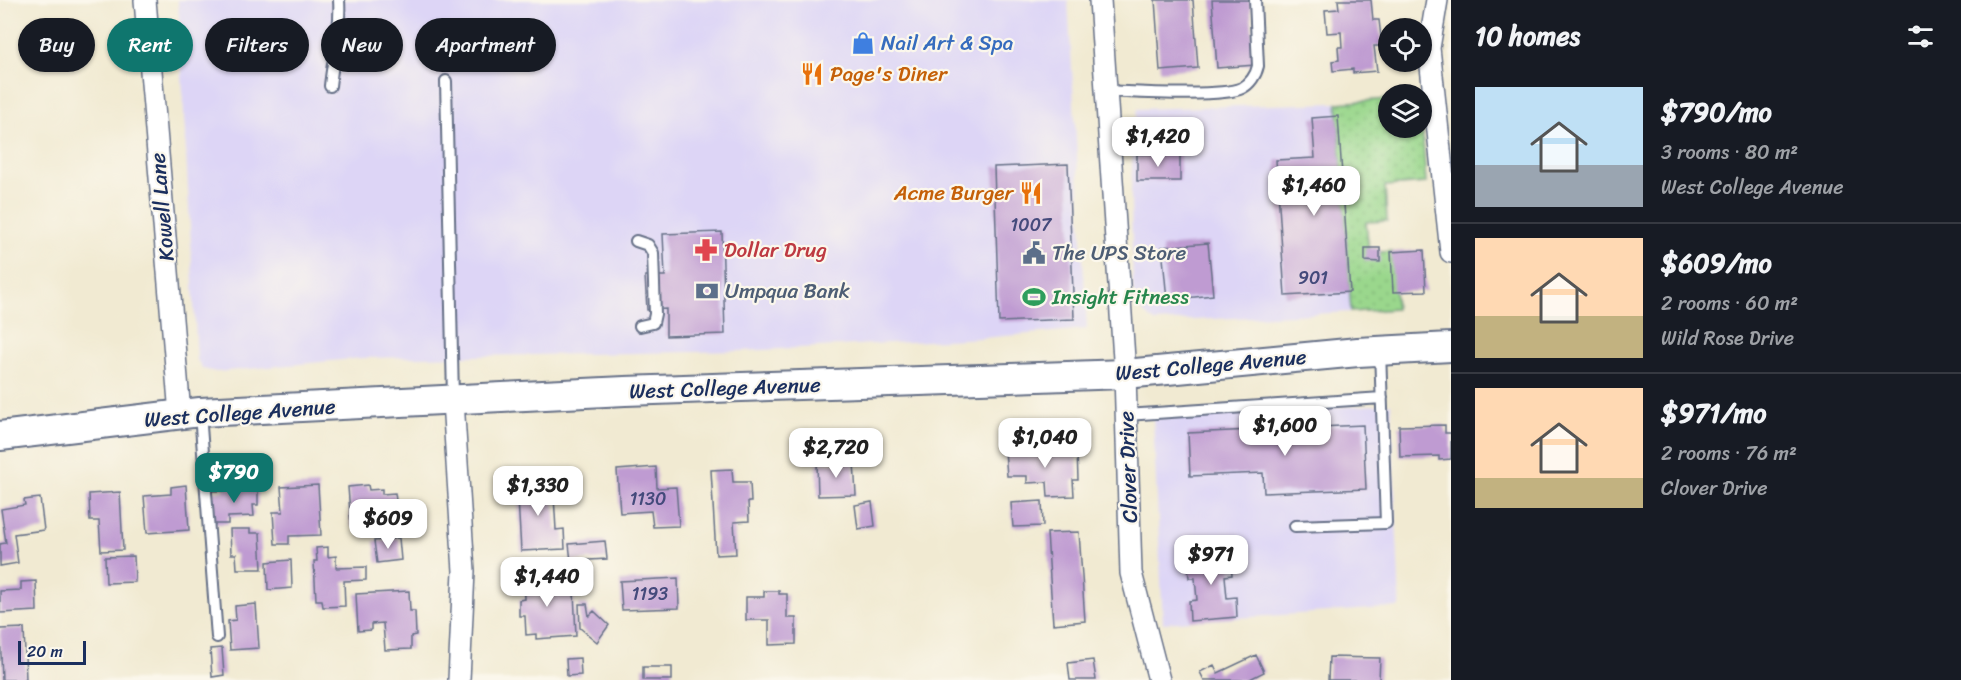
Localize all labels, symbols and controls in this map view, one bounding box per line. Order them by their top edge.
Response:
text: 10 homes [1475,13,1580,59]
chip: Buy [18,18,95,72]
chip: Rent [107,18,193,72]
chip: Filters [205,18,309,72]
chip: New [321,18,403,72]
chip: Apartment [415,18,556,72]
map controls [1378,18,1432,138]
button: locate [1378,18,1432,72]
icon: filters [1904,20,1937,53]
place label: Nail Art & Spa [881,24,1014,62]
shop icon: Nail Art & Spa [850,30,876,56]
place label: Page's Diner [830,55,948,93]
restaurant icon: Page's Diner [799,61,825,87]
button: layers [1378,84,1432,138]
text: $790/mo [1661,89,1772,135]
icon: home [1523,111,1595,183]
pin: $1,420 [1109,117,1207,168]
text: $1,420 [1126,119,1190,154]
text: 3 rooms · 80 m² [1661,135,1798,170]
street label: Kowell Lane [138,151,186,263]
pin: $1,460 [1265,166,1363,217]
text: $1,460 [1282,168,1346,203]
text: West College Avenue [1661,170,1844,205]
place label: Acme Burger [893,174,1014,212]
restaurant icon: Acme Burger [1018,180,1044,206]
house number: 1007 [1011,209,1053,241]
place label: Dollar Drug [724,231,827,269]
place label: The UPS Store [1052,234,1186,272]
pharmacy icon: Dollar Drug [693,237,719,263]
public building icon: The UPS Store [1021,240,1047,266]
text: $609/mo [1661,240,1772,286]
house number: 901 [1298,262,1328,294]
icon: home [1523,262,1595,334]
place label: Umpqua Bank [725,272,850,310]
bank icon: Umpqua Bank [694,278,720,304]
place label: Insight Fitness [1051,278,1189,316]
sports icon: Insight Fitness [1021,284,1047,310]
text: 2 rooms · 60 m² [1661,286,1798,321]
text: Wild Rose Drive [1661,321,1794,356]
street label: West College Avenue [1114,338,1308,392]
street label: West College Avenue [629,366,822,410]
street label: West College Avenue [143,387,337,439]
text: $971/mo [1661,390,1767,436]
pin: $1,600 [1236,406,1334,457]
text: $1,600 [1253,408,1317,443]
street label: Clover Drive [1107,410,1149,524]
icon: home [1523,412,1595,484]
pin: $1,040 [996,418,1094,469]
text: $1,040 [1012,420,1078,455]
pin: $2,720 [787,428,885,479]
text: $2,720 [803,430,869,465]
text: 2 rooms · 76 m² [1661,436,1797,471]
pin: $790 [198,453,270,504]
text: $790 [209,455,259,490]
pin: $1,330 [489,466,587,517]
text: $1,330 [507,468,569,503]
text: Clover Drive [1661,471,1768,506]
house number: 1130 [630,483,666,515]
pin: $609 [352,499,424,550]
text: $609 [363,501,413,536]
pin: $971 [1175,535,1247,586]
text: $971 [1188,537,1234,572]
pin: $1,440 [498,557,596,608]
text: $1,440 [514,559,580,594]
house number: 1193 [632,578,668,610]
text: 20 m [27,637,63,666]
scale bar [18,638,86,666]

